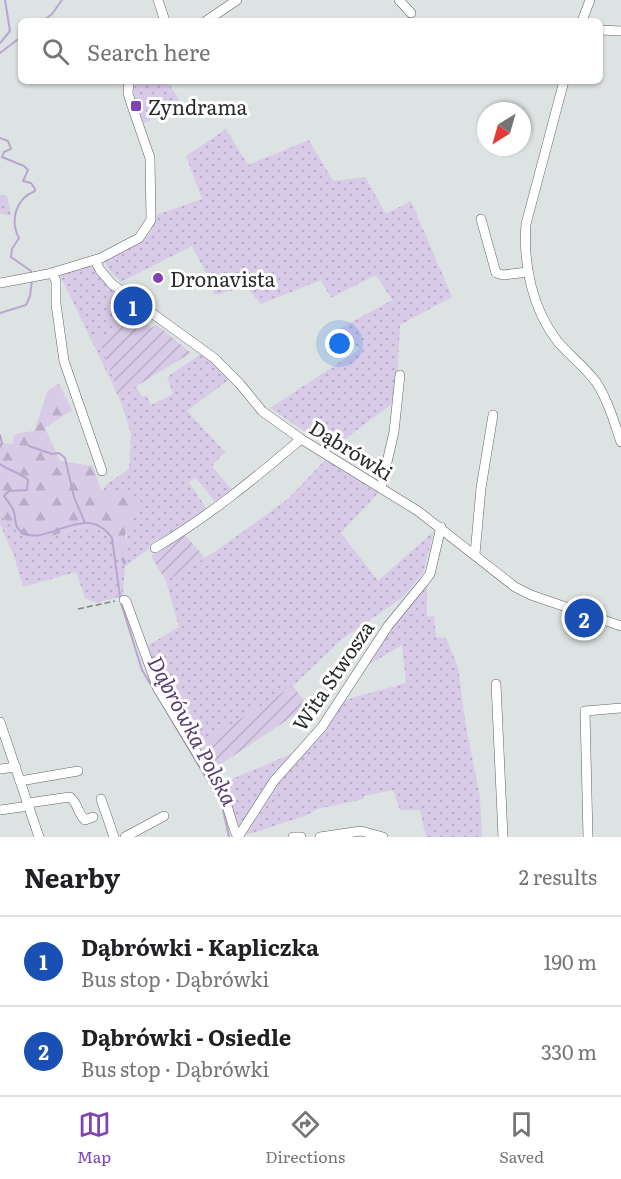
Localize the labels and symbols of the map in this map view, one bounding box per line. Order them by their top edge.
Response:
place label: Zyndrama [148,91,248,121]
marker: Zyndrama [129,99,143,113]
north arrow [477,102,531,156]
place label: Dronavista [170,263,276,293]
marker: Dronavista [151,271,165,285]
pin: 1 [114,284,152,328]
your location [325,329,354,358]
street label: Dąbrówki [304,411,400,487]
pin: 2 [564,596,604,640]
street label: Wita Stwosza [284,614,380,736]
water label: Dąbrówka Polska [141,650,247,810]

